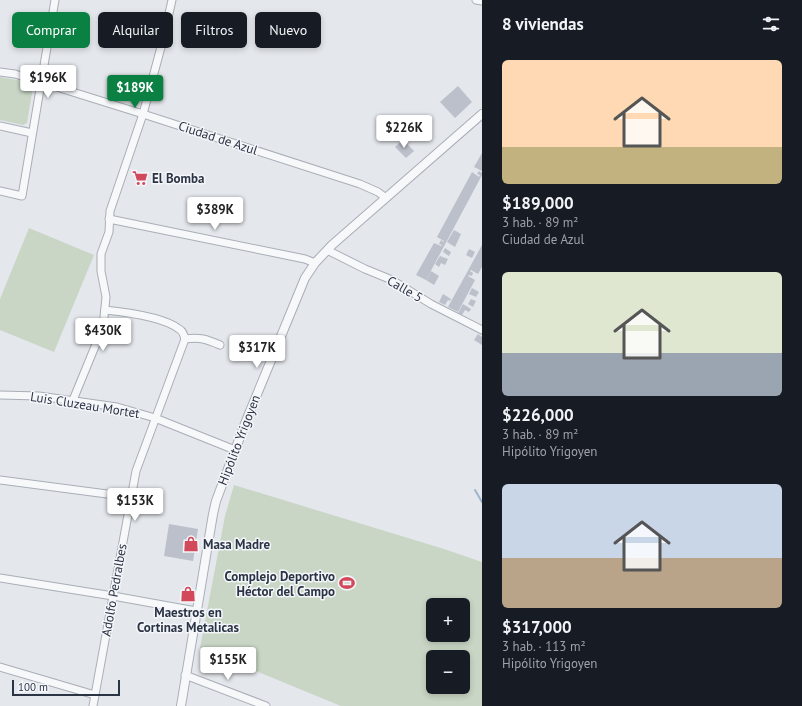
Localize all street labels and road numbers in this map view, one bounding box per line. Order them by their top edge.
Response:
street label: Ciudad de Azul [176,117,260,159]
street label: Calle 5 [384,272,426,306]
street label: Luis Cluzeau Mortet [29,388,142,422]
street label: Hipólito Yrigoyen [214,392,264,488]
street label: Adolfo Pedralbes [97,542,131,638]

